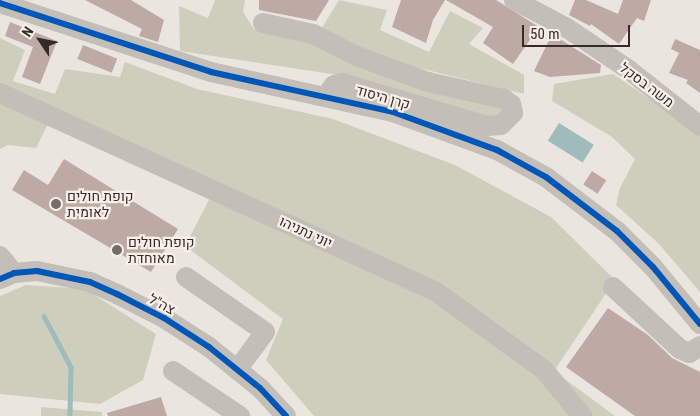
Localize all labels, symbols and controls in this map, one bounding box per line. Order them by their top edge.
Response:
north arrow [15,15,65,65]
scale bar [525,15,632,47]
text: N [19,24,37,40]
text: 50 m [530,25,560,43]
street label: משה בסקל [617,59,677,111]
street label: קרן היסוד [354,81,412,113]
place label: קופת חולים לאומית [67,188,134,220]
marker: קופת חולים לאומית [49,197,63,211]
street label: יוני נתניהו [277,212,335,252]
place label: קופת חולים מאוחדת [128,234,194,266]
marker: קופת חולים מאוחדת [110,243,124,257]
street label: צה"ל [146,290,178,318]

